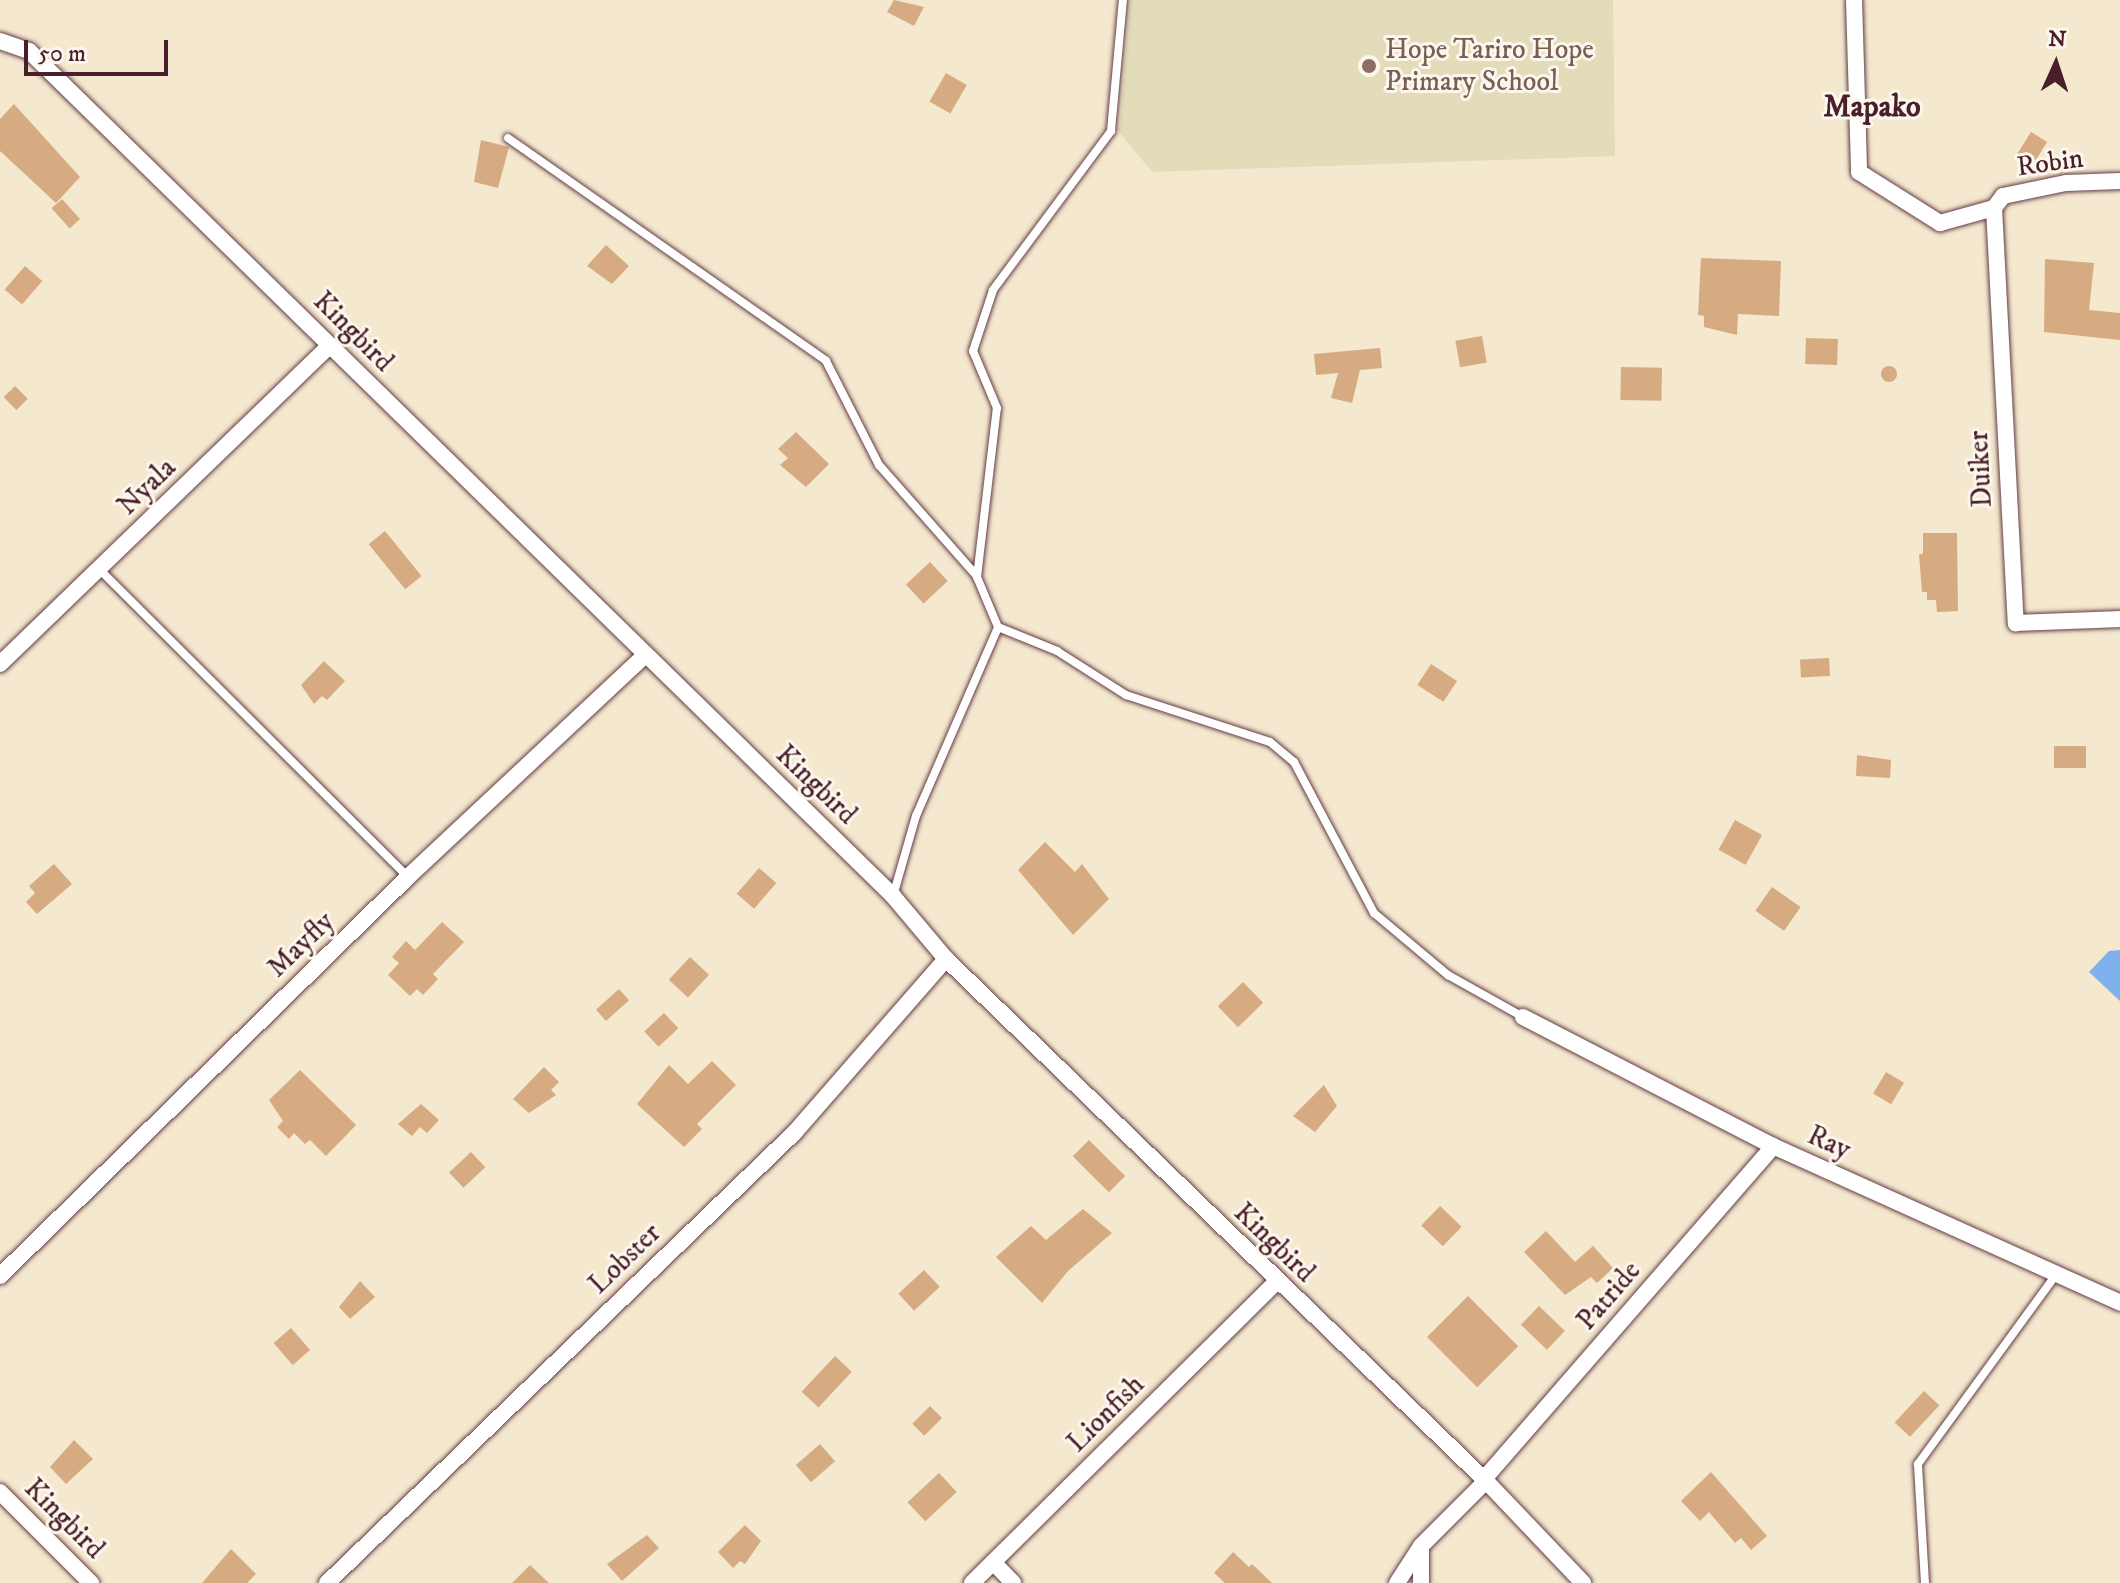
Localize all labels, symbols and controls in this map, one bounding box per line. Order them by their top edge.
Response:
scale bar [28,24,172,74]
north arrow [2016,24,2096,104]
text: N [2048,26,2067,53]
place label: Hope Tariro Hope Primary School [1385,33,1594,99]
text: 50 m [38,39,86,69]
marker: Hope Tariro Hope Primary School [1360,57,1378,75]
district label: Mapako [1823,90,1921,126]
street label: Robin [2014,142,2086,184]
street label: Kingbird [306,285,400,379]
street label: Duiker [1962,430,2000,508]
street label: Nyala [111,451,183,523]
street label: Kingbird [768,738,864,832]
street label: Mayfly [261,905,341,985]
street label: Ray [1802,1119,1856,1167]
street label: Kingbird [1226,1196,1322,1290]
street label: Lobster [582,1217,668,1301]
street label: Patride [1570,1255,1648,1337]
street label: Lionfish [1060,1368,1152,1460]
street label: Kingbird [17,1472,111,1566]

